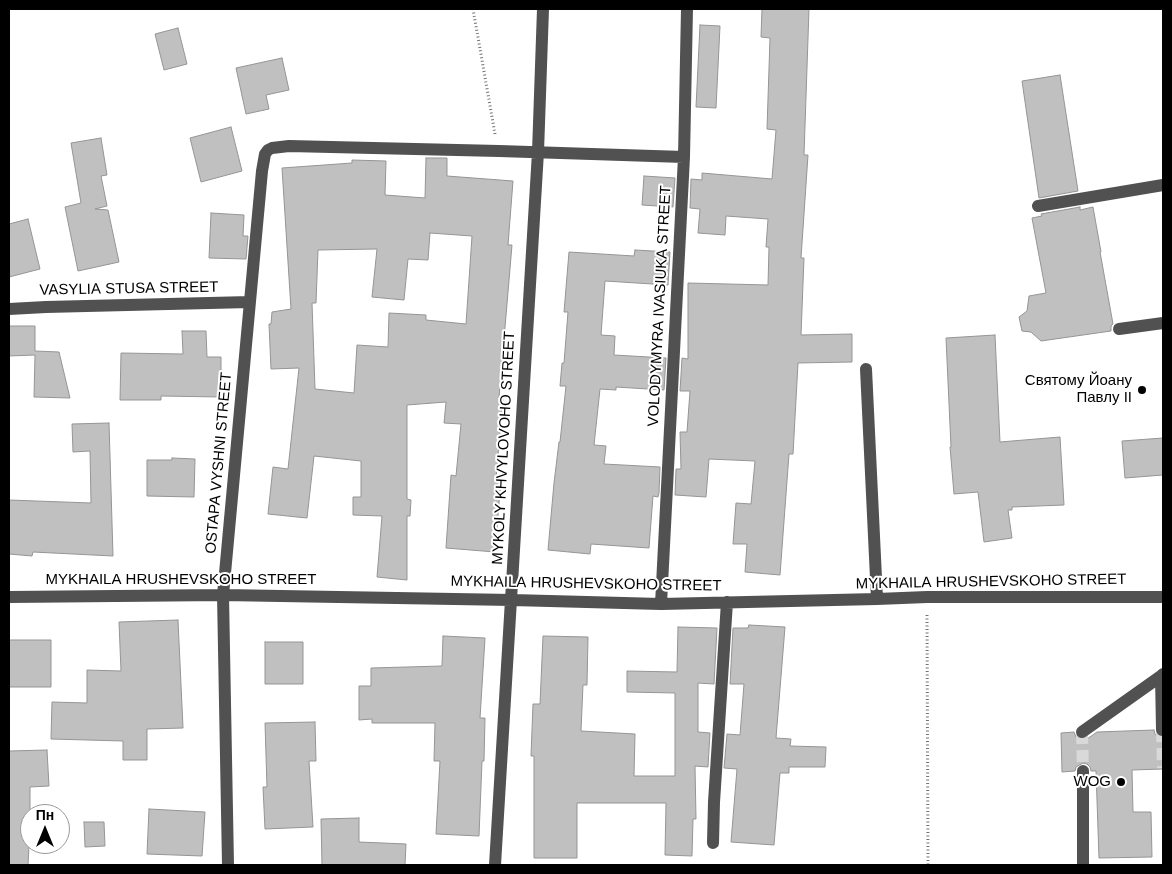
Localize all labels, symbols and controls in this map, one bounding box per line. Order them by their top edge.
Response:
street label: VOLODYMYRA IVASIUKA STREET [645,185,675,427]
street label: VASYLIA STUSA STREET [39,278,219,300]
street label: MYKOLY KHVYLOVOHO STREET [489,331,519,565]
street label: OSTAPA VYSHNI STREET [202,372,236,554]
place label: Святому Йоану Павлу ІІ [1025,372,1132,407]
marker: Святому Йоану Павлу ІІ [1136,384,1148,396]
street label: MYKHAILA HRUSHEVSKOHO STREET [46,571,316,589]
street label: MYKHAILA HRUSHEVSKOHO STREET [855,571,1127,593]
street label: MYKHAILA HRUSHEVSKOHO STREET [450,573,722,595]
place label: WOG [1074,773,1111,791]
marker: WOG [1115,776,1127,788]
north arrow [20,804,70,854]
text: Пн [36,807,54,823]

